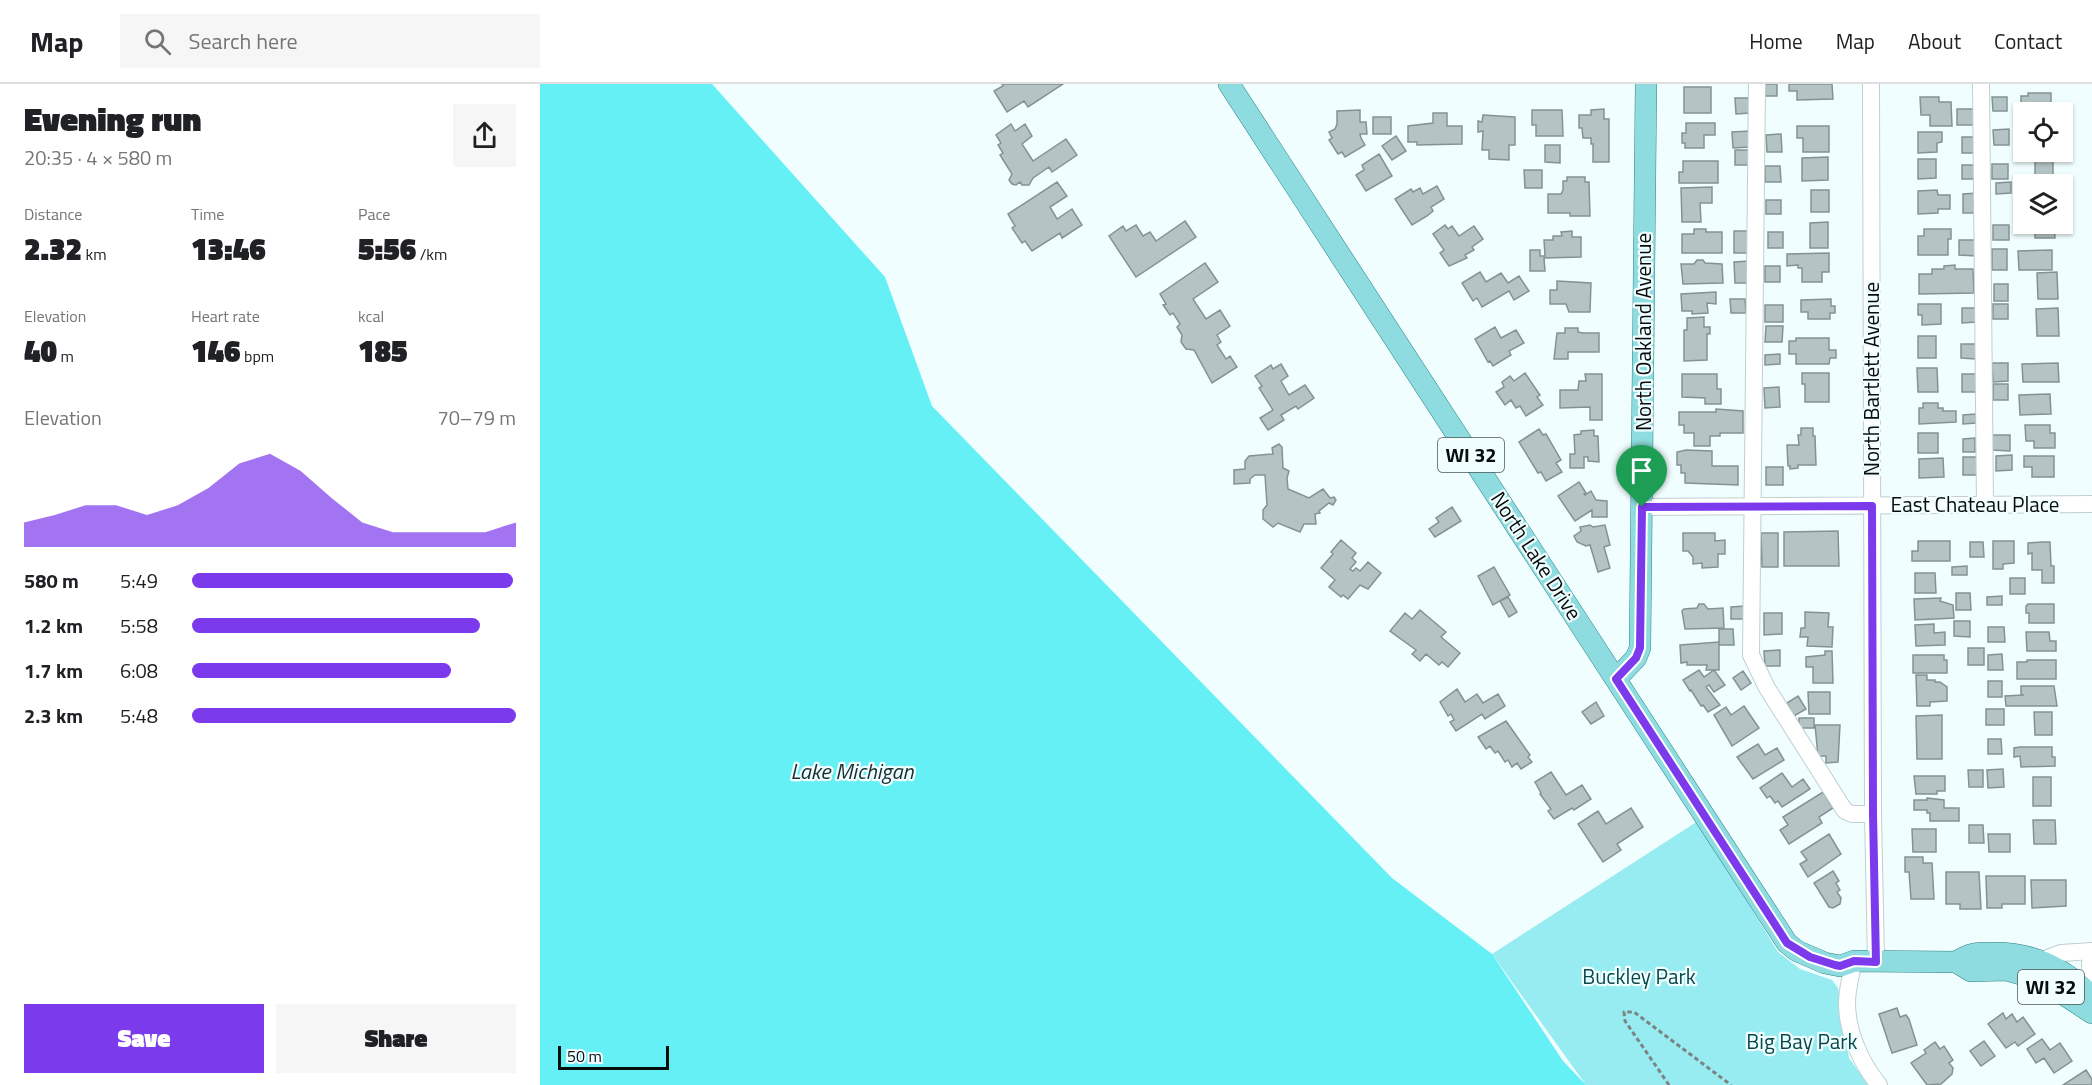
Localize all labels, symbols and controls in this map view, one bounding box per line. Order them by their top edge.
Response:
search box [120,14,540,68]
text: Map [30,20,84,63]
text: Search here [189,24,298,58]
icon: search [141,25,174,58]
text: Home [1749,25,1803,57]
text: Map [1836,25,1875,57]
text: About [1908,25,1961,57]
text: Contact [1994,25,2062,57]
text: Evening run [24,94,201,144]
map controls [2013,102,2073,234]
button: locate [2013,102,2073,162]
button: share [453,104,516,167]
text: 20:35 · 4 × 580 m [24,142,172,173]
button: layers [2013,174,2073,234]
text: Distance [24,202,82,226]
text: Time [191,202,224,226]
text: Pace [358,202,390,226]
text: 2.32 [24,226,82,272]
text: 13:46 [191,226,266,272]
text: 5:56 [358,226,416,272]
street label: North Oakland Avenue [1627,233,1659,431]
text: km [82,242,107,266]
text: /km [416,242,447,266]
street label: North Bartlett Avenue [1855,282,1887,476]
text: Elevation [24,304,86,328]
text: Heart rate [191,304,260,328]
text: kcal [358,304,384,328]
text: 40 [24,328,57,374]
text: 146 [191,328,241,374]
text: 185 [358,328,408,374]
text: m [57,344,74,368]
text: bpm [241,344,274,368]
text: Elevation [24,402,102,433]
text: 70–79 m [437,402,516,433]
road number: WI 32 [1438,438,1504,472]
pin [1616,445,1667,507]
icon: arrive [1625,454,1658,487]
street label: North Lake Drive [1483,485,1590,626]
street label: East Chateau Place [1891,488,2059,520]
text: 580 m [24,565,79,596]
text: 5:49 [120,565,158,596]
text: 1.2 km [24,610,83,641]
text: 5:58 [120,610,158,641]
text: 1.7 km [24,655,83,686]
text: 6:08 [120,655,158,686]
text: 2.3 km [24,700,83,731]
text: 5:48 [120,700,158,731]
water label: Lake Michigan [790,754,915,788]
park label: Buckley Park [1582,960,1696,992]
road number: WI 32 [2018,970,2084,1004]
button: Save [24,1004,264,1073]
button: Share [276,1004,516,1073]
park label: Big Bay Park [1746,1025,1858,1057]
scale bar [558,1043,669,1070]
text: 50 m [567,1044,602,1068]

